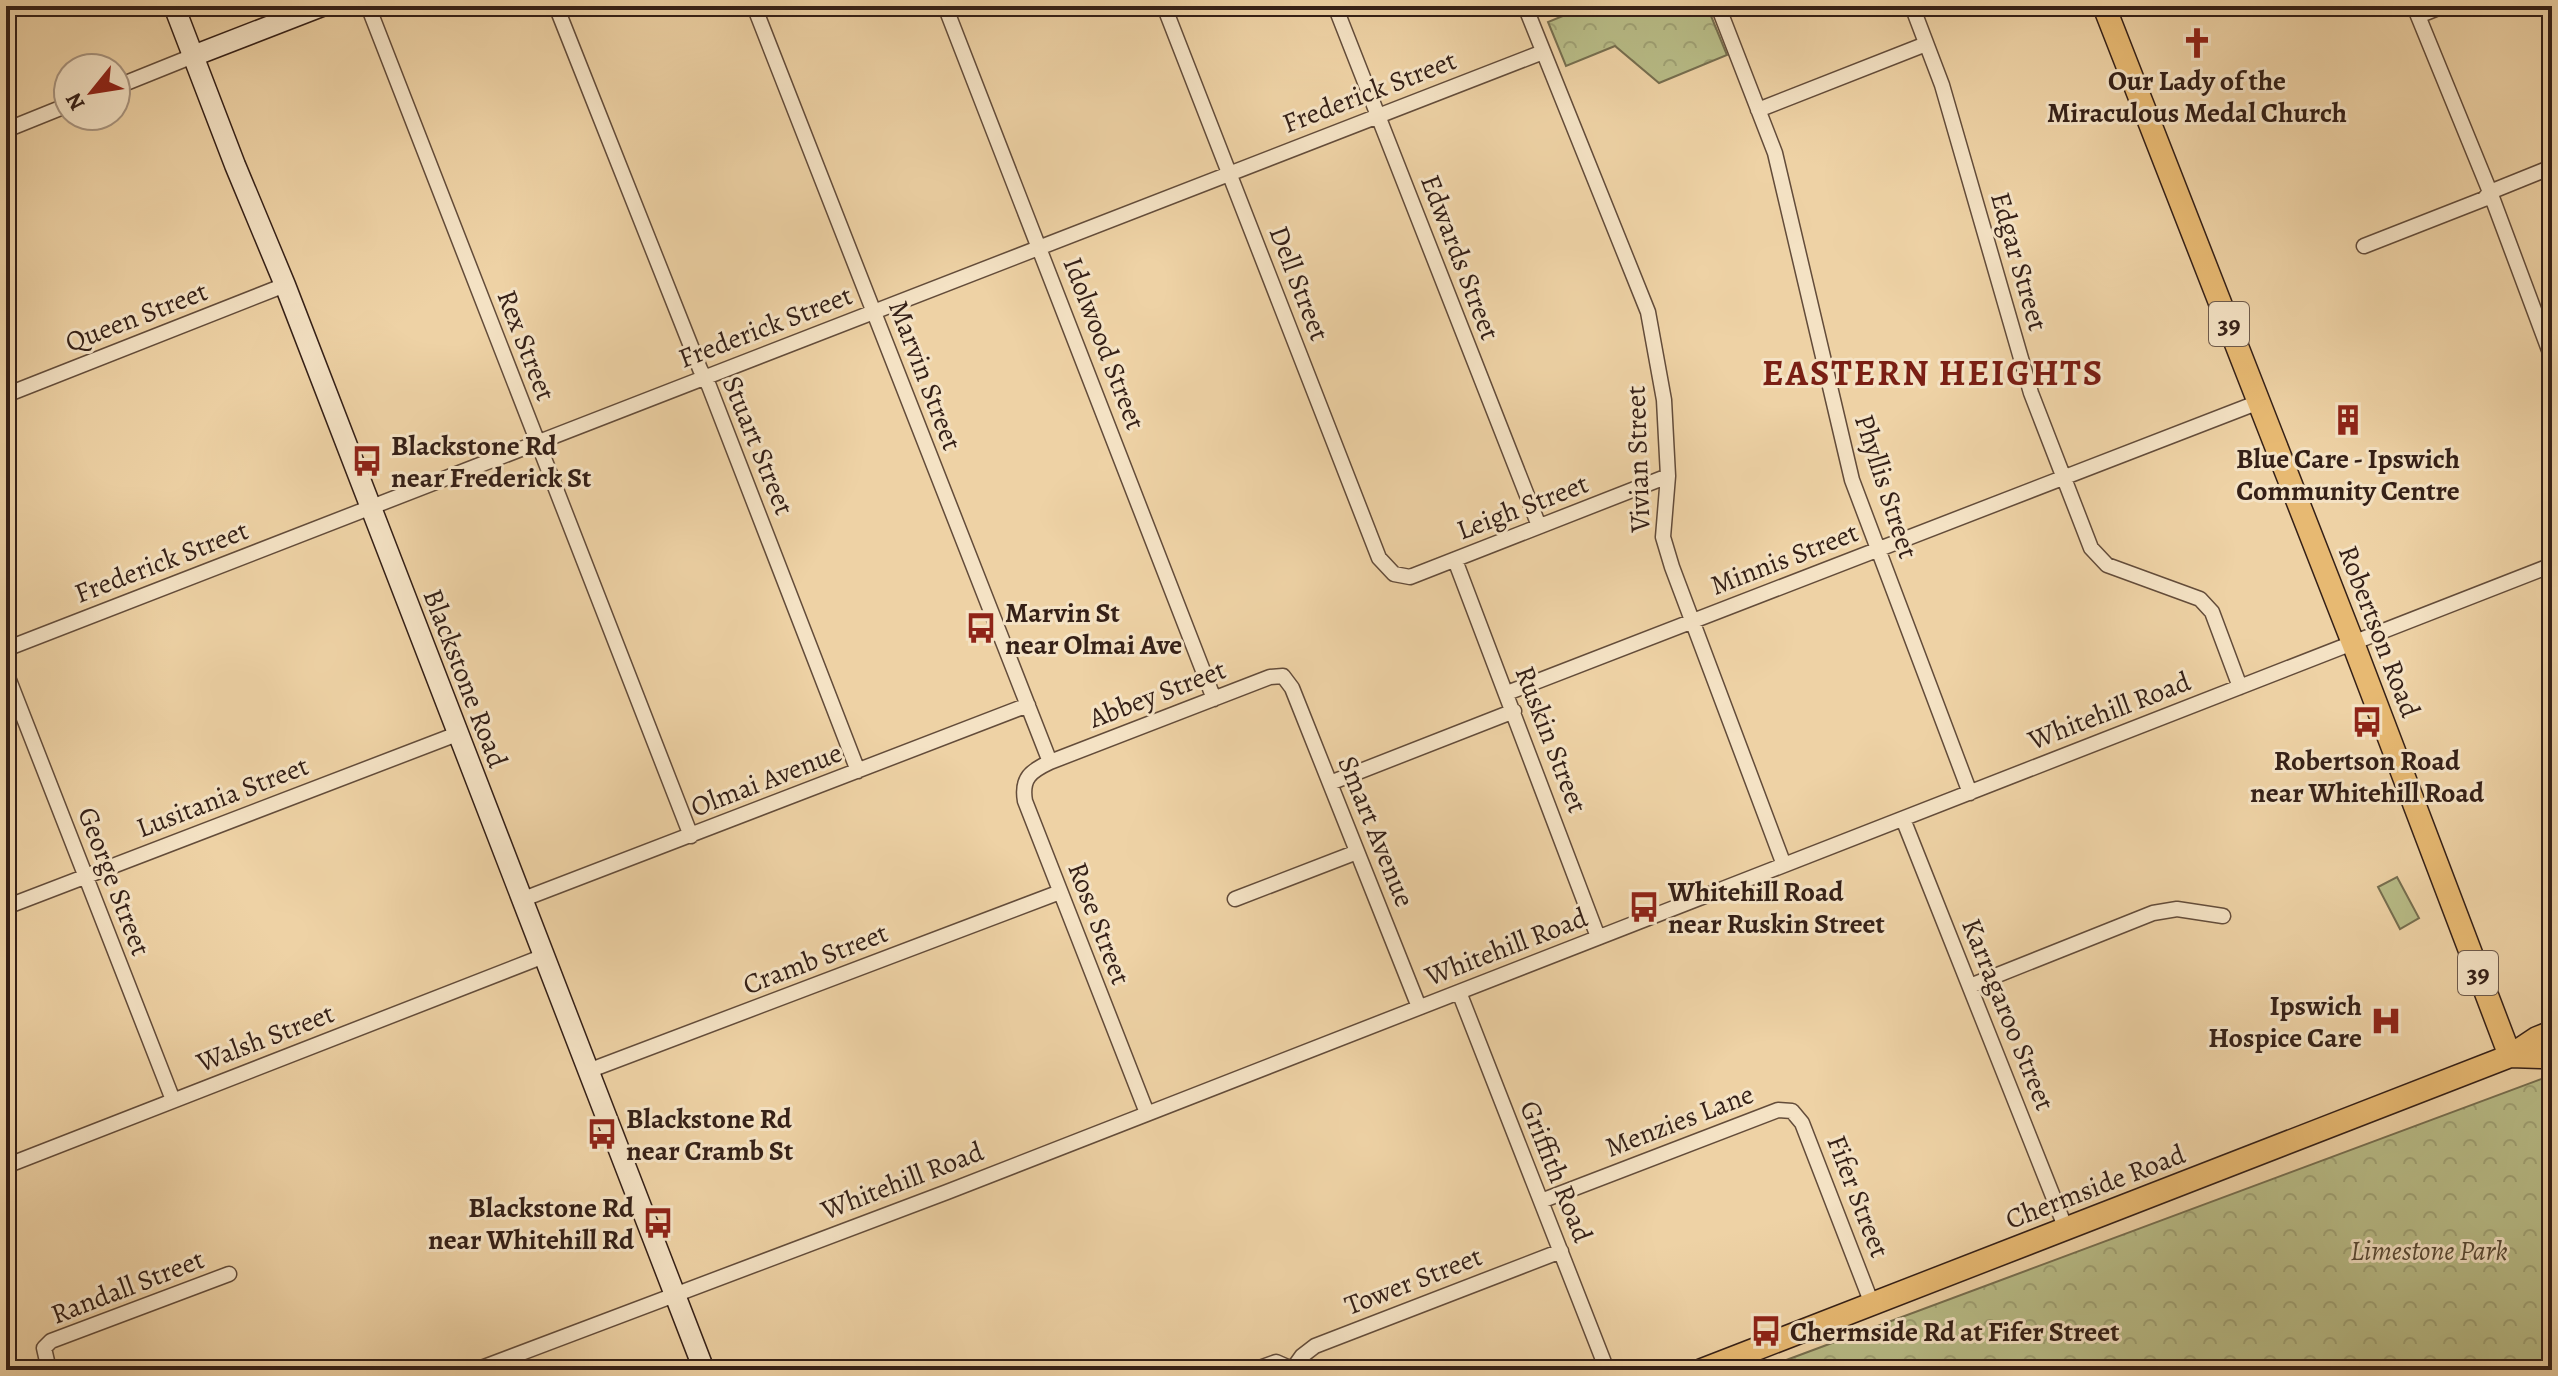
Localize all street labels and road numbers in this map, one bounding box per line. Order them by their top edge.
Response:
street label: Frederick Street [1277,41,1462,142]
street label: Edwards Street [1411,169,1509,346]
street label: Edgar Street [1981,187,2057,335]
street label: Dell Street [1260,220,1338,346]
street label: Idolwood Street [1054,252,1154,435]
street label: Queen Street [60,272,213,361]
street label: Frederick Street [673,276,858,377]
street label: Rex Street [488,284,565,406]
street label: Marvin Street [879,295,971,456]
road number: 39 [2209,302,2249,346]
street label: Stuart Street [713,370,803,520]
street label: Vivian Street [1616,385,1660,534]
street label: Phyllis Street [1845,409,1927,563]
street label: Leigh Street [1451,464,1594,549]
street label: Frederick Street [69,511,254,612]
street label: Minnis Street [1705,513,1864,605]
street label: Robertson Road [2329,540,2430,724]
street label: Blackstone Road [414,584,517,774]
street label: Abbey Street [1083,650,1231,738]
street label: Ruskin Street [1506,661,1596,818]
street label: Whitehill Road [2022,662,2197,760]
street label: Olmai Avenue [685,734,848,826]
street label: Lusitania Street [131,747,314,847]
street label: Smart Avenue [1329,750,1424,913]
street label: George Street [68,802,160,961]
street label: Rose Street [1058,857,1140,990]
street label: Whitehill Road [1419,898,1594,996]
street label: Karragaroo Street [1952,913,2064,1116]
street label: Cramb Street [737,914,893,1004]
road number: 39 [2458,951,2498,995]
street label: Walsh Street [190,994,340,1082]
street label: Menzies Lane [1600,1075,1759,1167]
street label: Griffith Road [1510,1095,1602,1249]
street label: Fifer Street [1817,1130,1899,1263]
street label: Whitehill Road [815,1132,990,1230]
street label: Chermside Road [2000,1135,2192,1239]
street label: Tower Street [1339,1237,1487,1324]
street label: Randall Street [45,1240,209,1334]

